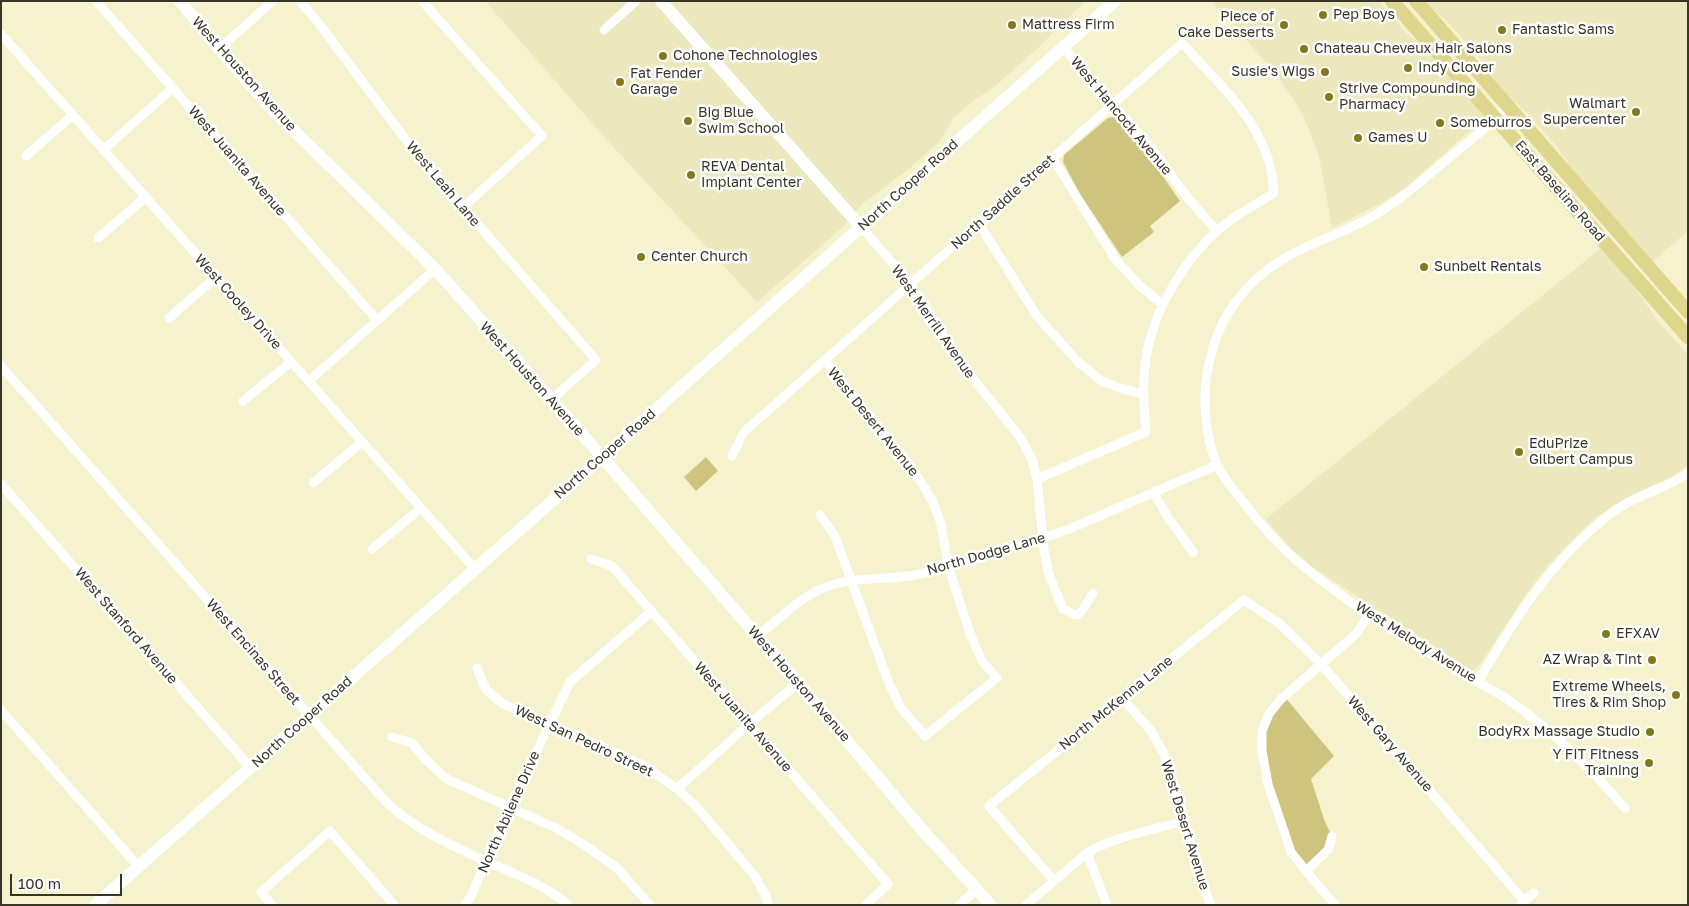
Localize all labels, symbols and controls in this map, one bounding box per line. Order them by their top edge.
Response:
place label: Pep Boys [1333,7,1395,23]
place label: Piece of Cake Desserts [1178,9,1274,41]
marker: Pep Boys [1317,9,1329,21]
street label: West Houston Avenue [188,13,300,135]
place label: Mattress Firm [1022,17,1115,33]
marker: Mattress Firm [1006,19,1018,31]
marker: Piece of Cake Desserts [1278,19,1290,31]
place label: Fantastic Sams [1512,22,1615,38]
marker: Fantastic Sams [1496,24,1508,36]
place label: Chateau Cheveux Hair Salons [1314,41,1512,57]
marker: Chateau Cheveux Hair Salons [1298,43,1310,55]
place label: Cohone Technologies [673,48,818,64]
marker: Cohone Technologies [657,50,669,62]
street label: West Hancock Avenue [1067,53,1175,179]
place label: Indy Clover [1418,60,1494,76]
marker: Indy Clover [1402,62,1414,74]
place label: Susie's Wigs [1231,64,1315,80]
place label: Fat Fender Garage [630,66,702,98]
marker: Susie's Wigs [1319,66,1331,78]
marker: Fat Fender Garage [614,76,626,88]
place label: Strive Compounding Pharmacy [1339,81,1476,114]
marker: Strive Compounding Pharmacy [1323,91,1335,103]
place label: Walmart Supercenter [1543,96,1626,128]
street label: West Juanita Avenue [185,102,289,220]
place label: Big Blue Swim School [698,105,784,138]
marker: Walmart Supercenter [1630,106,1642,118]
marker: Big Blue Swim School [682,115,694,127]
place label: Someburros [1450,115,1532,131]
marker: Someburros [1434,117,1446,129]
place label: Games U [1368,130,1427,146]
marker: Games U [1352,132,1364,144]
street label: North Cooper Road [855,136,961,234]
street label: East Baseline Road [1512,137,1608,245]
street label: West Leah Lane [402,138,484,230]
street label: North Saddle Street [948,151,1058,253]
place label: REVA Dental Implant Center [701,159,802,192]
marker: REVA Dental Implant Center [685,169,697,181]
place label: Center Church [651,249,748,265]
street label: West Cooley Drive [191,251,285,353]
marker: Center Church [635,251,647,263]
place label: Sunbelt Rentals [1434,259,1541,275]
marker: Sunbelt Rentals [1418,261,1430,273]
street label: West Merrill Avenue [888,262,978,382]
street label: West Houston Avenue [476,318,588,440]
street label: West Desert Avenue [824,364,922,480]
street label: North Cooper Road [551,405,659,503]
place label: EduPrize Gilbert Campus [1529,436,1633,468]
marker: EduPrize Gilbert Campus [1513,446,1525,458]
street label: North Dodge Lane [925,529,1047,579]
street label: West Stanford Avenue [71,564,181,688]
street label: West Encinas Street [202,596,304,708]
street label: West Melody Avenue [1352,598,1480,686]
street label: West Houston Avenue [744,623,854,745]
place label: EFXAV [1616,626,1660,642]
marker: EFXAV [1600,628,1612,640]
street label: North McKenna Lane [1056,652,1176,754]
place label: AZ Wrap & Tint [1543,652,1642,668]
marker: AZ Wrap & Tint [1646,654,1658,666]
street label: West Juanita Avenue [691,658,795,776]
street label: North Cooper Road [249,673,355,771]
place label: Extreme Wheels, Tires & Rim Shop [1552,679,1666,712]
marker: Extreme Wheels, Tires & Rim Shop [1670,689,1682,701]
street label: West Gary Avenue [1344,692,1436,796]
street label: West San Pedro Street [512,701,656,781]
place label: BodyRx Massage Studio [1478,724,1640,740]
marker: BodyRx Massage Studio [1644,726,1656,738]
place label: Y FIT Fitness Training [1552,747,1639,780]
street label: North Abilene Drive [475,748,543,876]
marker: Y FIT Fitness Training [1643,757,1655,769]
street label: West Desert Avenue [1157,758,1213,892]
scale bar [12,864,125,896]
text: 100 m [18,874,61,892]

